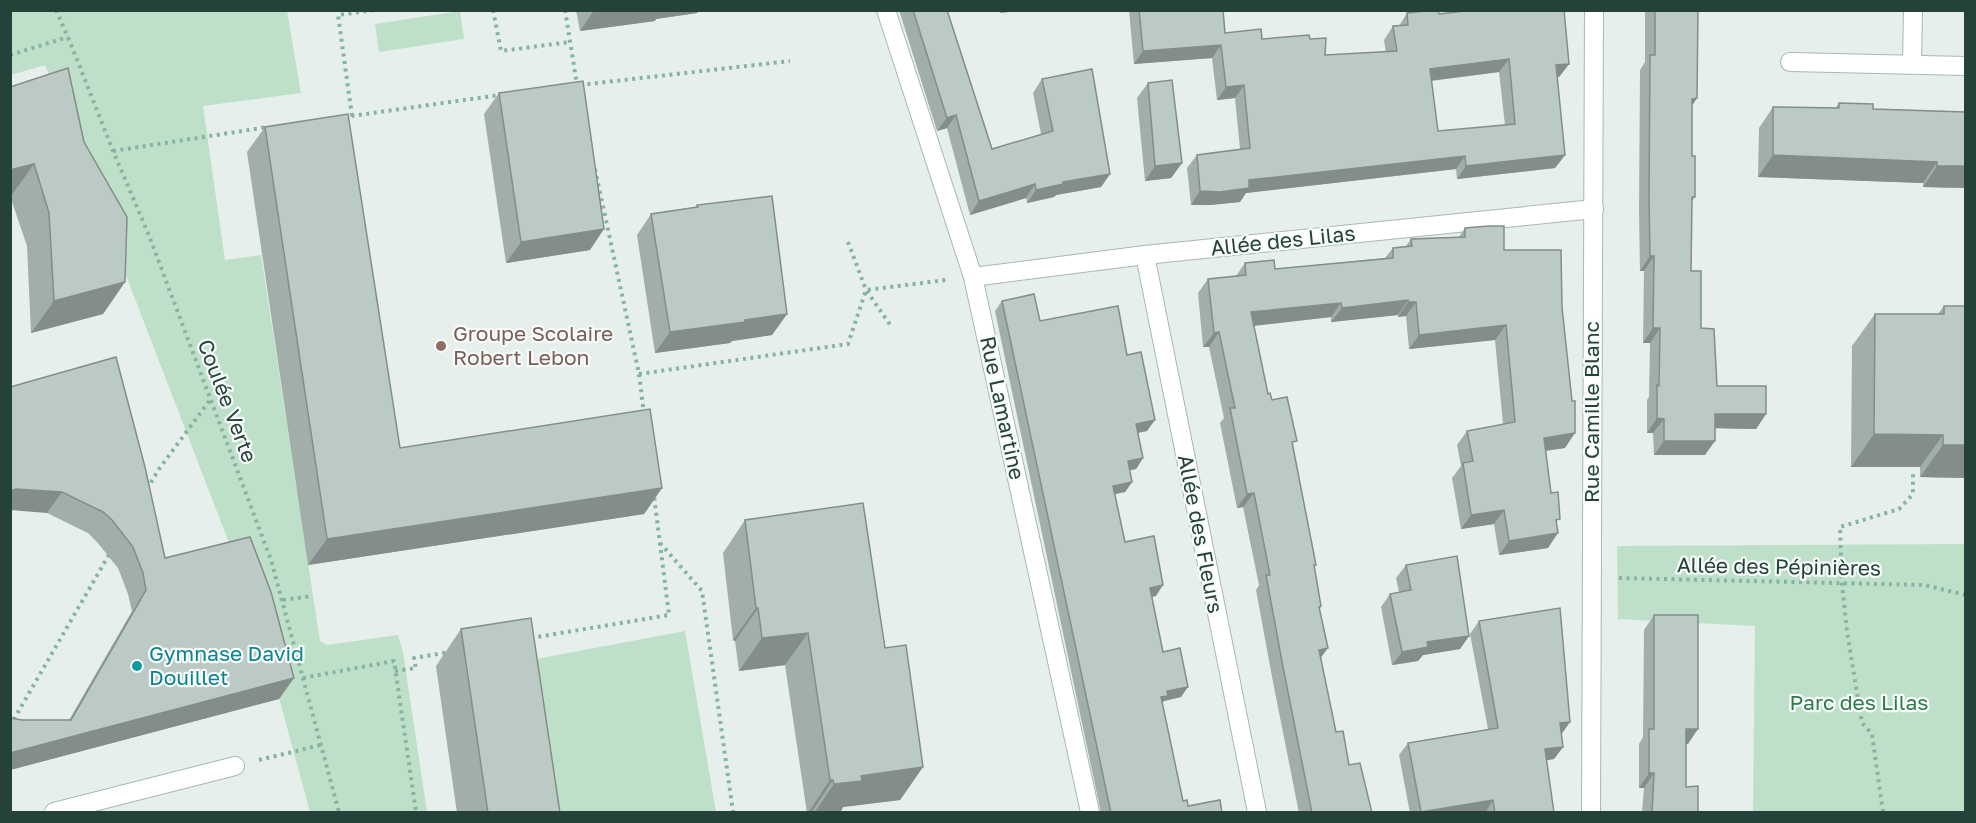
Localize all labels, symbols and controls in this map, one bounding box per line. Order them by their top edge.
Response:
street label: Allée des Lilas [1209,219,1356,261]
place label: Groupe Scolaire Robert Lebon [453,320,613,370]
street label: Rue Camille Blanc [1578,321,1604,503]
street label: Rue Lamartine [975,334,1031,482]
street label: Coulée Verte [193,335,263,466]
marker: Groupe Scolaire Robert Lebon [434,339,448,353]
street label: Allée des Fleurs [1173,452,1229,615]
street label: Allée des Pépinières [1677,551,1881,581]
place label: Gymnase David Douillet [149,640,304,690]
marker: Gymnase David Douillet [130,659,144,673]
park label: Parc des Lilas [1790,689,1928,715]

